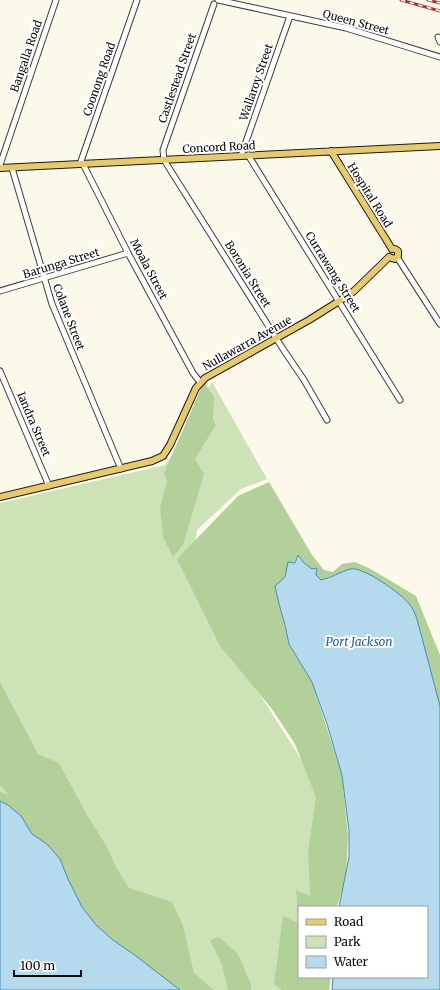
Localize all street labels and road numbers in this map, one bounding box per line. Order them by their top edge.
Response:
street label: Queen Street [321,6,391,38]
street label: Bangalla Road [7,18,45,94]
street label: Castlestead Street [155,31,199,125]
street label: Coonong Road [80,40,118,118]
street label: Wallaroy Street [236,41,276,123]
street label: Concord Road [182,138,256,156]
street label: Hospital Road [345,160,396,230]
street label: Currawang Street [303,229,364,316]
street label: Moala Street [127,236,171,302]
street label: Boronia Street [222,238,274,310]
street label: Barunga Street [21,245,102,281]
street label: Colane Street [50,282,88,353]
street label: Nullawarra Avenue [200,313,294,373]
street label: Iandra Street [14,390,54,459]

